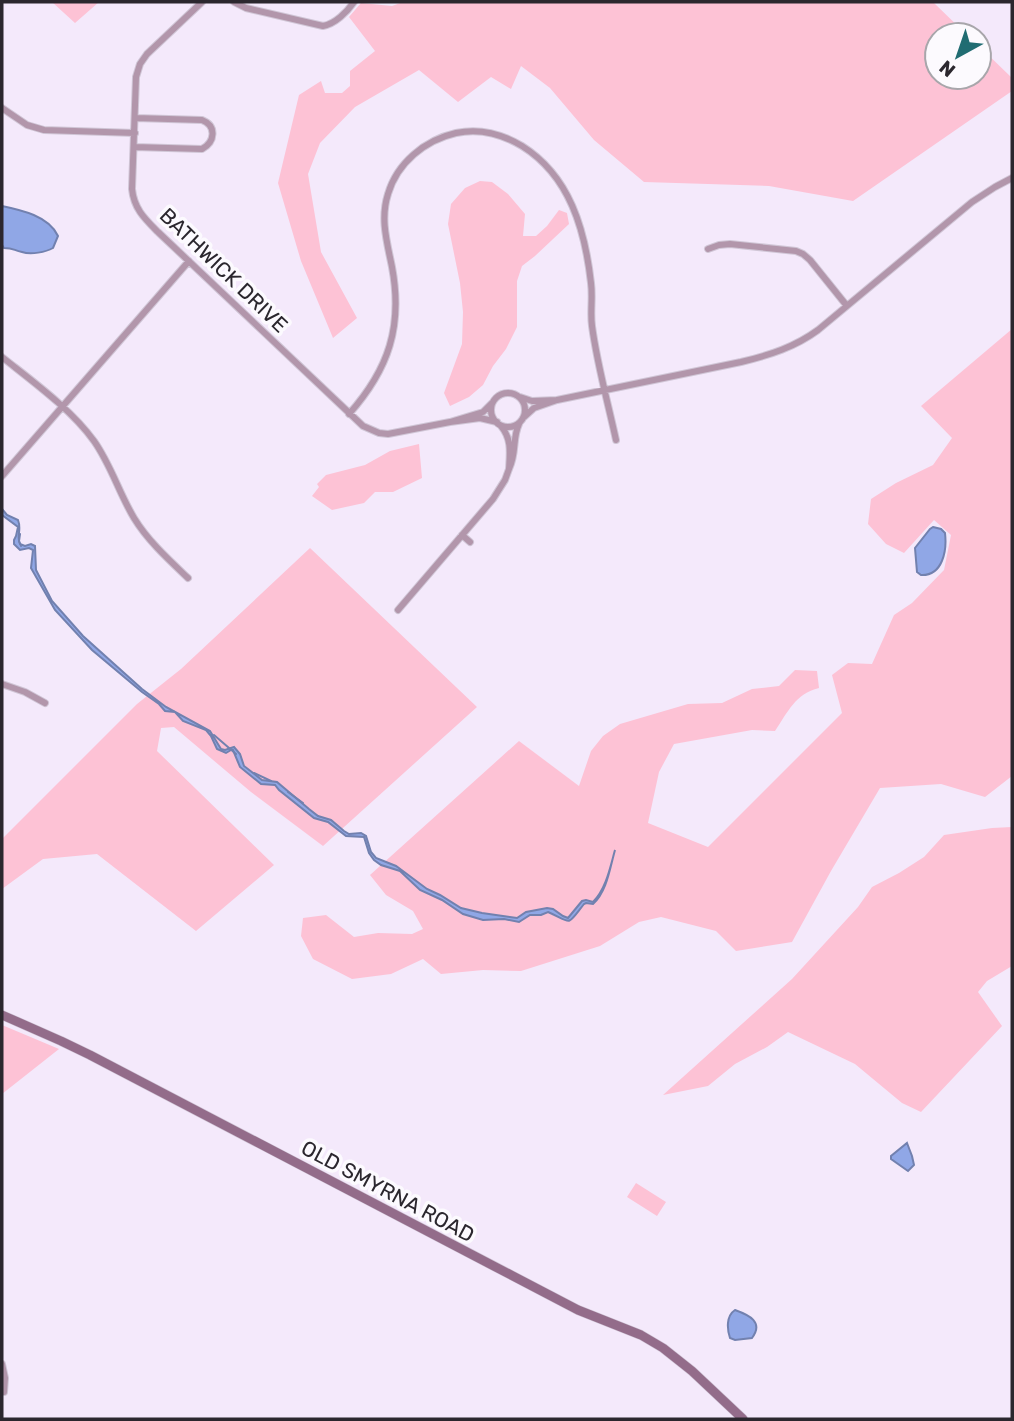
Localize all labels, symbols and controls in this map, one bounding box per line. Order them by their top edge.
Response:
north arrow [923,21,993,91]
text: N [935,55,960,82]
street label: BATHWICK DRIVE [155,203,293,337]
street label: OLD SMYRNA ROAD [297,1135,479,1247]

